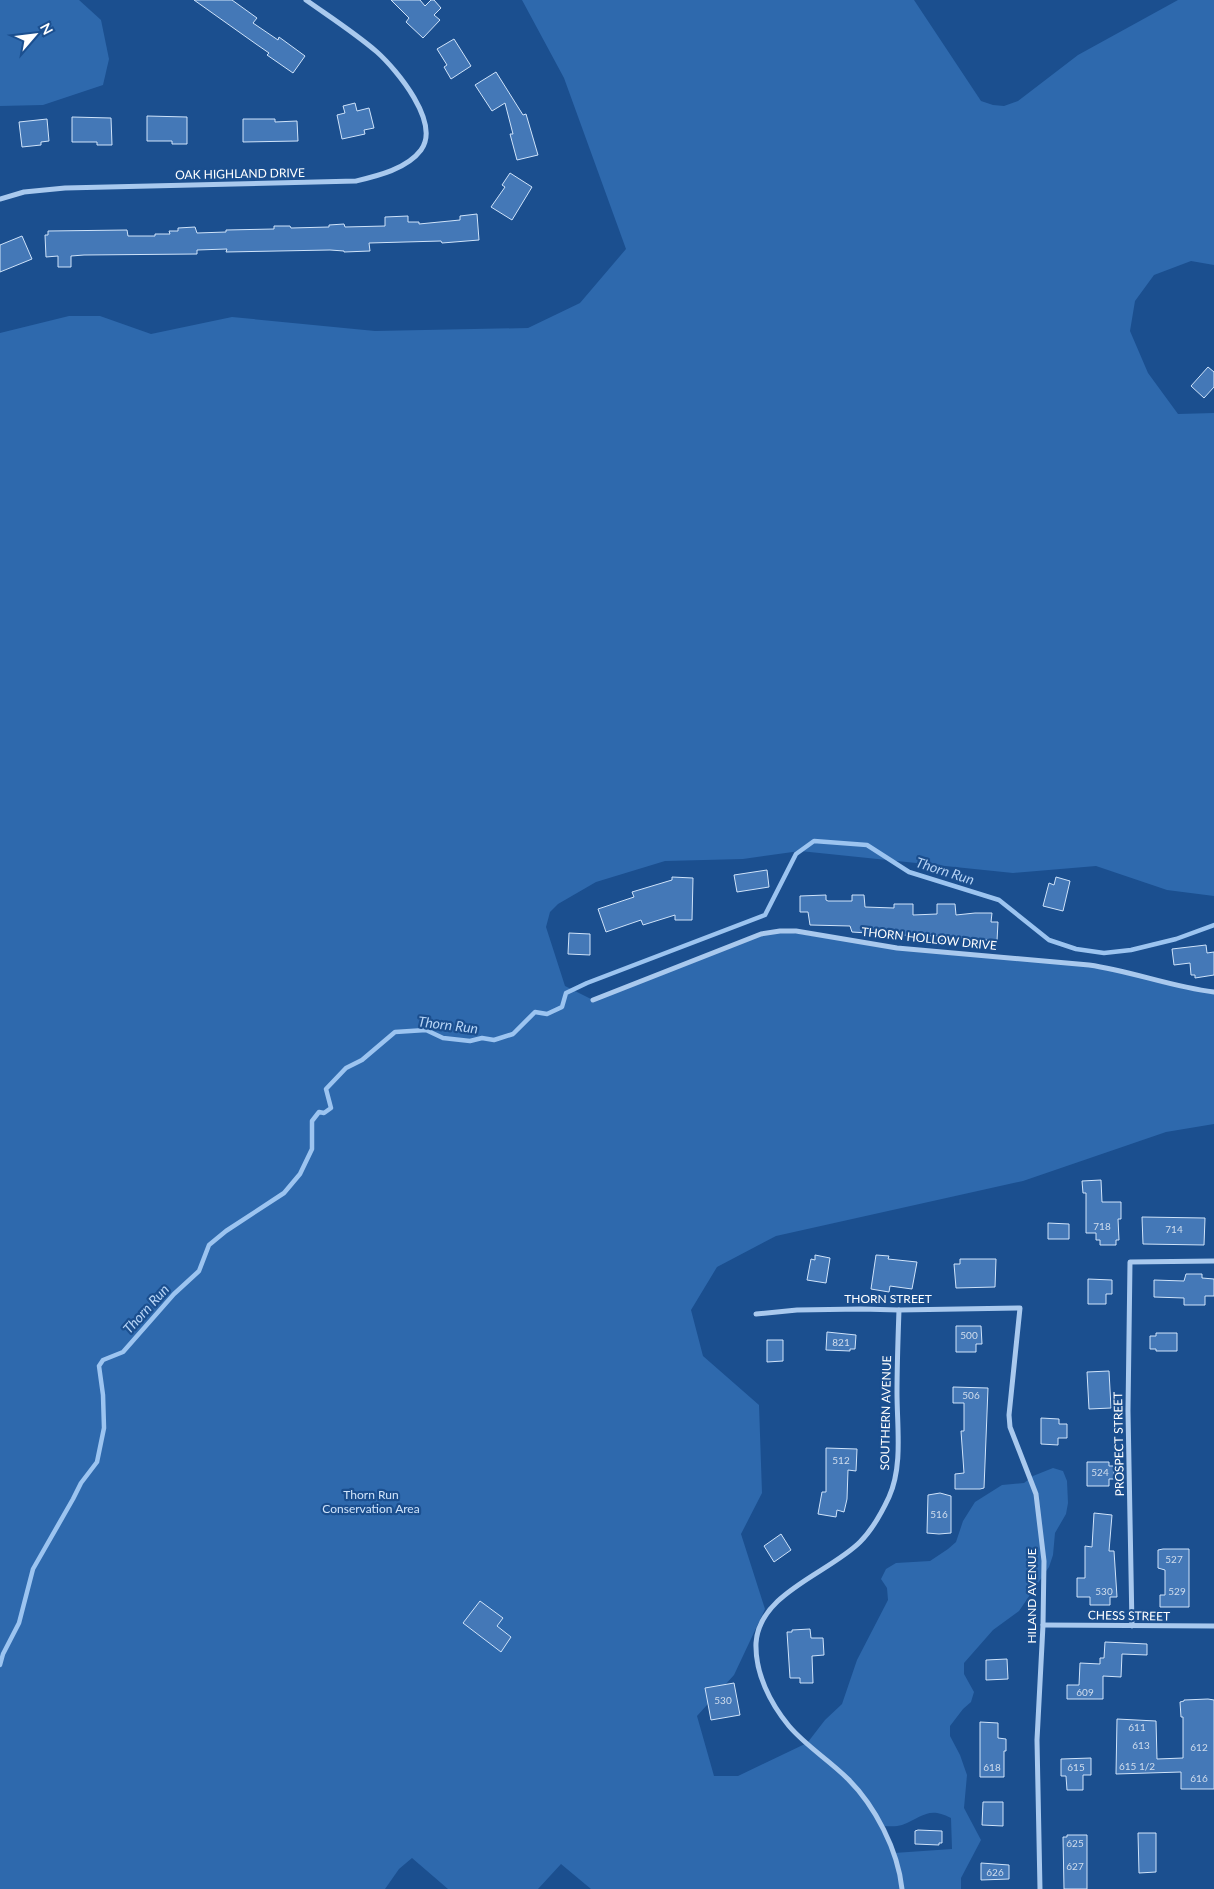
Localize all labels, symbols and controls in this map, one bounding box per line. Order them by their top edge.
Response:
north arrow [10,10,60,60]
text: N [37,20,57,37]
street label: OAK HIGHLAND DRIVE [175,165,305,182]
water label: Thorn Run [914,853,977,888]
street label: THORN HOLLOW DRIVE [861,924,998,953]
water label: Thorn Run [417,1012,479,1037]
house number: 718 [1093,1220,1111,1232]
house number: 714 [1165,1223,1183,1235]
water label: Thorn Run [119,1281,172,1337]
street label: THORN STREET [844,1291,932,1306]
house number: 500 [960,1329,978,1341]
house number: 821 [832,1336,850,1348]
street label: SOUTHERN AVENUE [877,1355,894,1471]
house number: 506 [962,1389,980,1401]
street label: PROSPECT STREET [1110,1392,1127,1496]
house number: 512 [832,1454,850,1466]
house number: 524 [1091,1466,1109,1478]
park label: Thorn Run Conservation Area [322,1487,420,1516]
house number: 516 [930,1508,948,1520]
street label: HILAND AVENUE [1024,1548,1039,1644]
house number: 527 [1165,1553,1183,1565]
house number: 530 [1095,1585,1113,1597]
house number: 529 [1168,1585,1186,1597]
street label: CHESS STREET [1088,1607,1170,1624]
house number: 609 [1076,1686,1094,1698]
house number: 530 [714,1694,732,1706]
house number: 611 [1128,1721,1146,1733]
house number: 613 [1132,1739,1150,1751]
house number: 612 [1190,1741,1208,1753]
house number: 615 1/2 [1119,1760,1155,1772]
house number: 618 [983,1761,1001,1773]
house number: 615 [1067,1761,1085,1773]
house number: 616 [1190,1772,1208,1784]
house number: 625 [1066,1837,1084,1849]
house number: 627 [1066,1860,1084,1872]
house number: 626 [986,1866,1004,1878]

